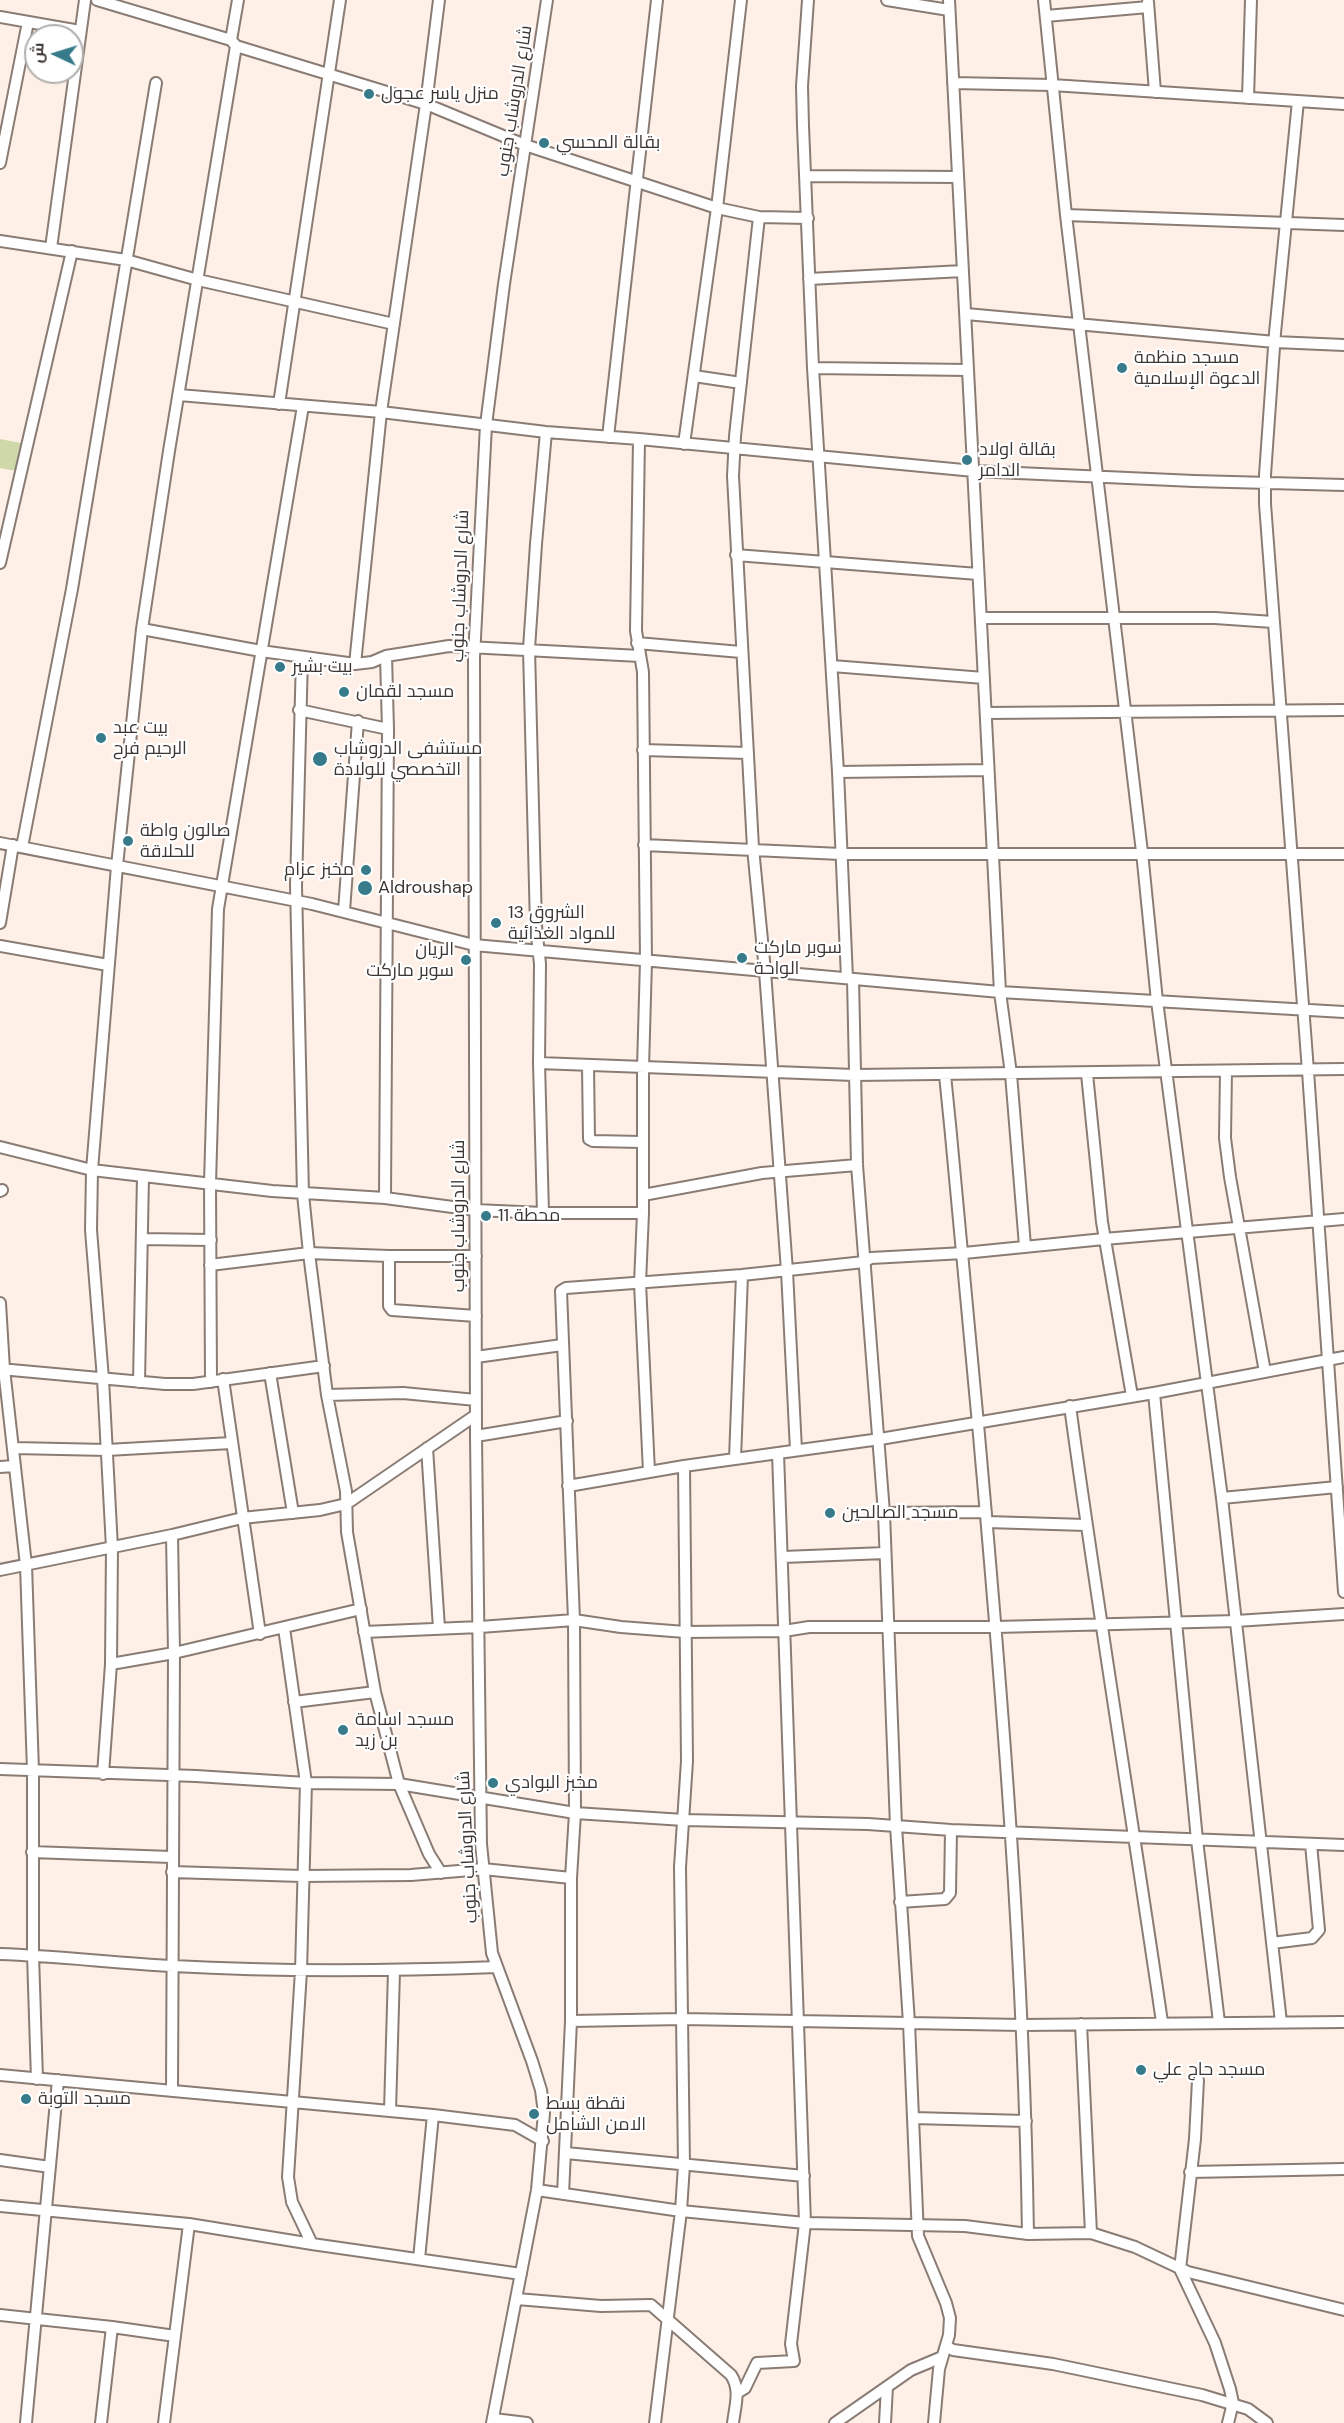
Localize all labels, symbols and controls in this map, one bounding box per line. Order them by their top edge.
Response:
north arrow [24,24,84,84]
street label: شارع الدروشاب جنوب [492,24,538,178]
text: ش [26,42,49,64]
place label: منزل ياسر عجول [381,83,499,105]
marker: منزل ياسر عجول [362,87,376,101]
place label: بقالة المحسي [556,132,660,154]
marker: بقالة المحسي [537,136,551,150]
place label: مسجد منظمة الدعوة الإسلامية [1134,347,1260,389]
marker: مسجد منظمة الدعوة الإسلامية [1115,361,1129,375]
place label: بقالة اولاد الدامر [979,439,1056,482]
marker: بقالة اولاد الدامر [960,453,974,467]
street label: شارع الدروشاب جنوب [448,509,474,663]
place label: بيت بشير [292,656,353,678]
marker: بيت بشير [273,660,287,674]
place label: مسجد لقمان [356,681,454,703]
marker: مسجد لقمان [337,685,351,699]
place label: بيت عبد الرحيم فرح [113,717,187,760]
marker: بيت عبد الرحيم فرح [94,731,108,745]
place label: مستشفى الدروشاب التخصصي للولادة [334,738,482,780]
marker: مستشفى الدروشاب التخصصي للولادة [311,750,329,768]
place label: صالون واطة للحلاقة [140,820,231,862]
marker: صالون واطة للحلاقة [121,834,135,848]
place label: مخبز عزام [284,859,354,881]
marker: مخبز عزام [359,863,373,877]
place label: Aldroushap [378,877,473,899]
marker: Aldroushap [356,879,374,897]
place label: الشروق 13 للمواد الغذائية [508,902,616,944]
marker: الشروق 13 للمواد الغذائية [489,916,503,930]
place label: سوبر ماركت الواحة [754,937,842,980]
place label: الريان سوبر ماركت [366,939,454,982]
marker: سوبر ماركت الواحة [735,951,749,965]
marker: الريان سوبر ماركت [459,953,473,967]
street label: شارع الدروشاب جنوب [448,1140,470,1292]
place label: محطة 11 [498,1205,560,1227]
marker: محطة 11 [479,1209,493,1223]
place label: مسجد الصالحين [842,1502,958,1524]
marker: مسجد الصالحين [823,1506,837,1520]
place label: مسجد اسامة بن زيد [355,1709,454,1752]
marker: مسجد اسامة بن زيد [336,1723,350,1737]
street label: شارع الدروشاب جنوب [453,1770,483,1924]
place label: مخبز البوادي [505,1772,598,1794]
marker: مخبز البوادي [486,1776,500,1790]
place label: مسجد حاج علي [1153,2059,1265,2081]
marker: مسجد حاج علي [1134,2063,1148,2077]
place label: مسجد التوبة [38,2088,131,2110]
marker: مسجد التوبة [19,2092,33,2106]
place label: نقطة بسط الامن الشامل [546,2093,646,2136]
marker: نقطة بسط الامن الشامل [527,2107,541,2121]

